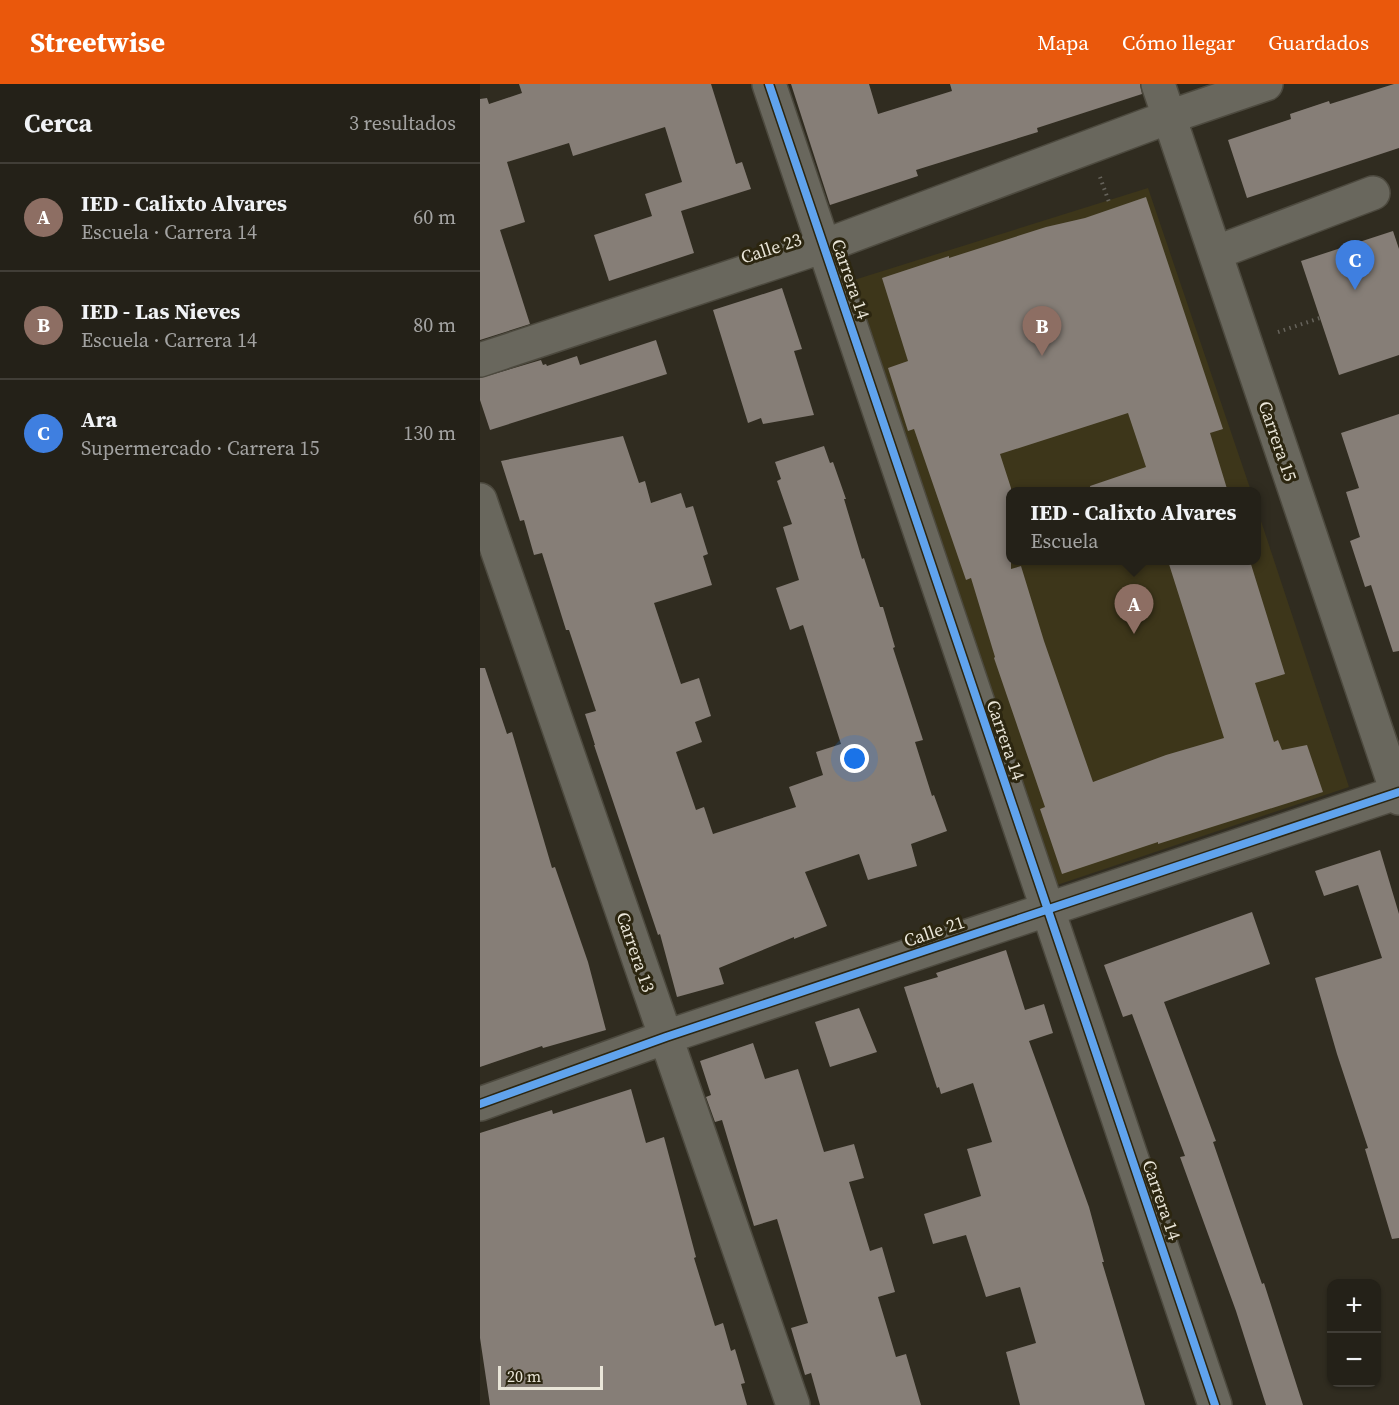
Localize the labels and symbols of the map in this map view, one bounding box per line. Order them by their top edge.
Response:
street label: Calle 23 [737,226,805,270]
street label: Carrera 14 [826,235,876,323]
pin: C [1336,240,1374,290]
pin: B [1022,306,1062,356]
street label: Carrera 15 [1253,397,1303,485]
pin: A [1114,584,1154,634]
street label: Carrera 14 [981,696,1031,784]
your location [840,744,869,773]
street label: Carrera 13 [611,908,661,996]
street label: Calle 21 [900,909,968,953]
street label: Carrera 14 [1137,1156,1187,1244]
scale bar [498,1363,603,1390]

